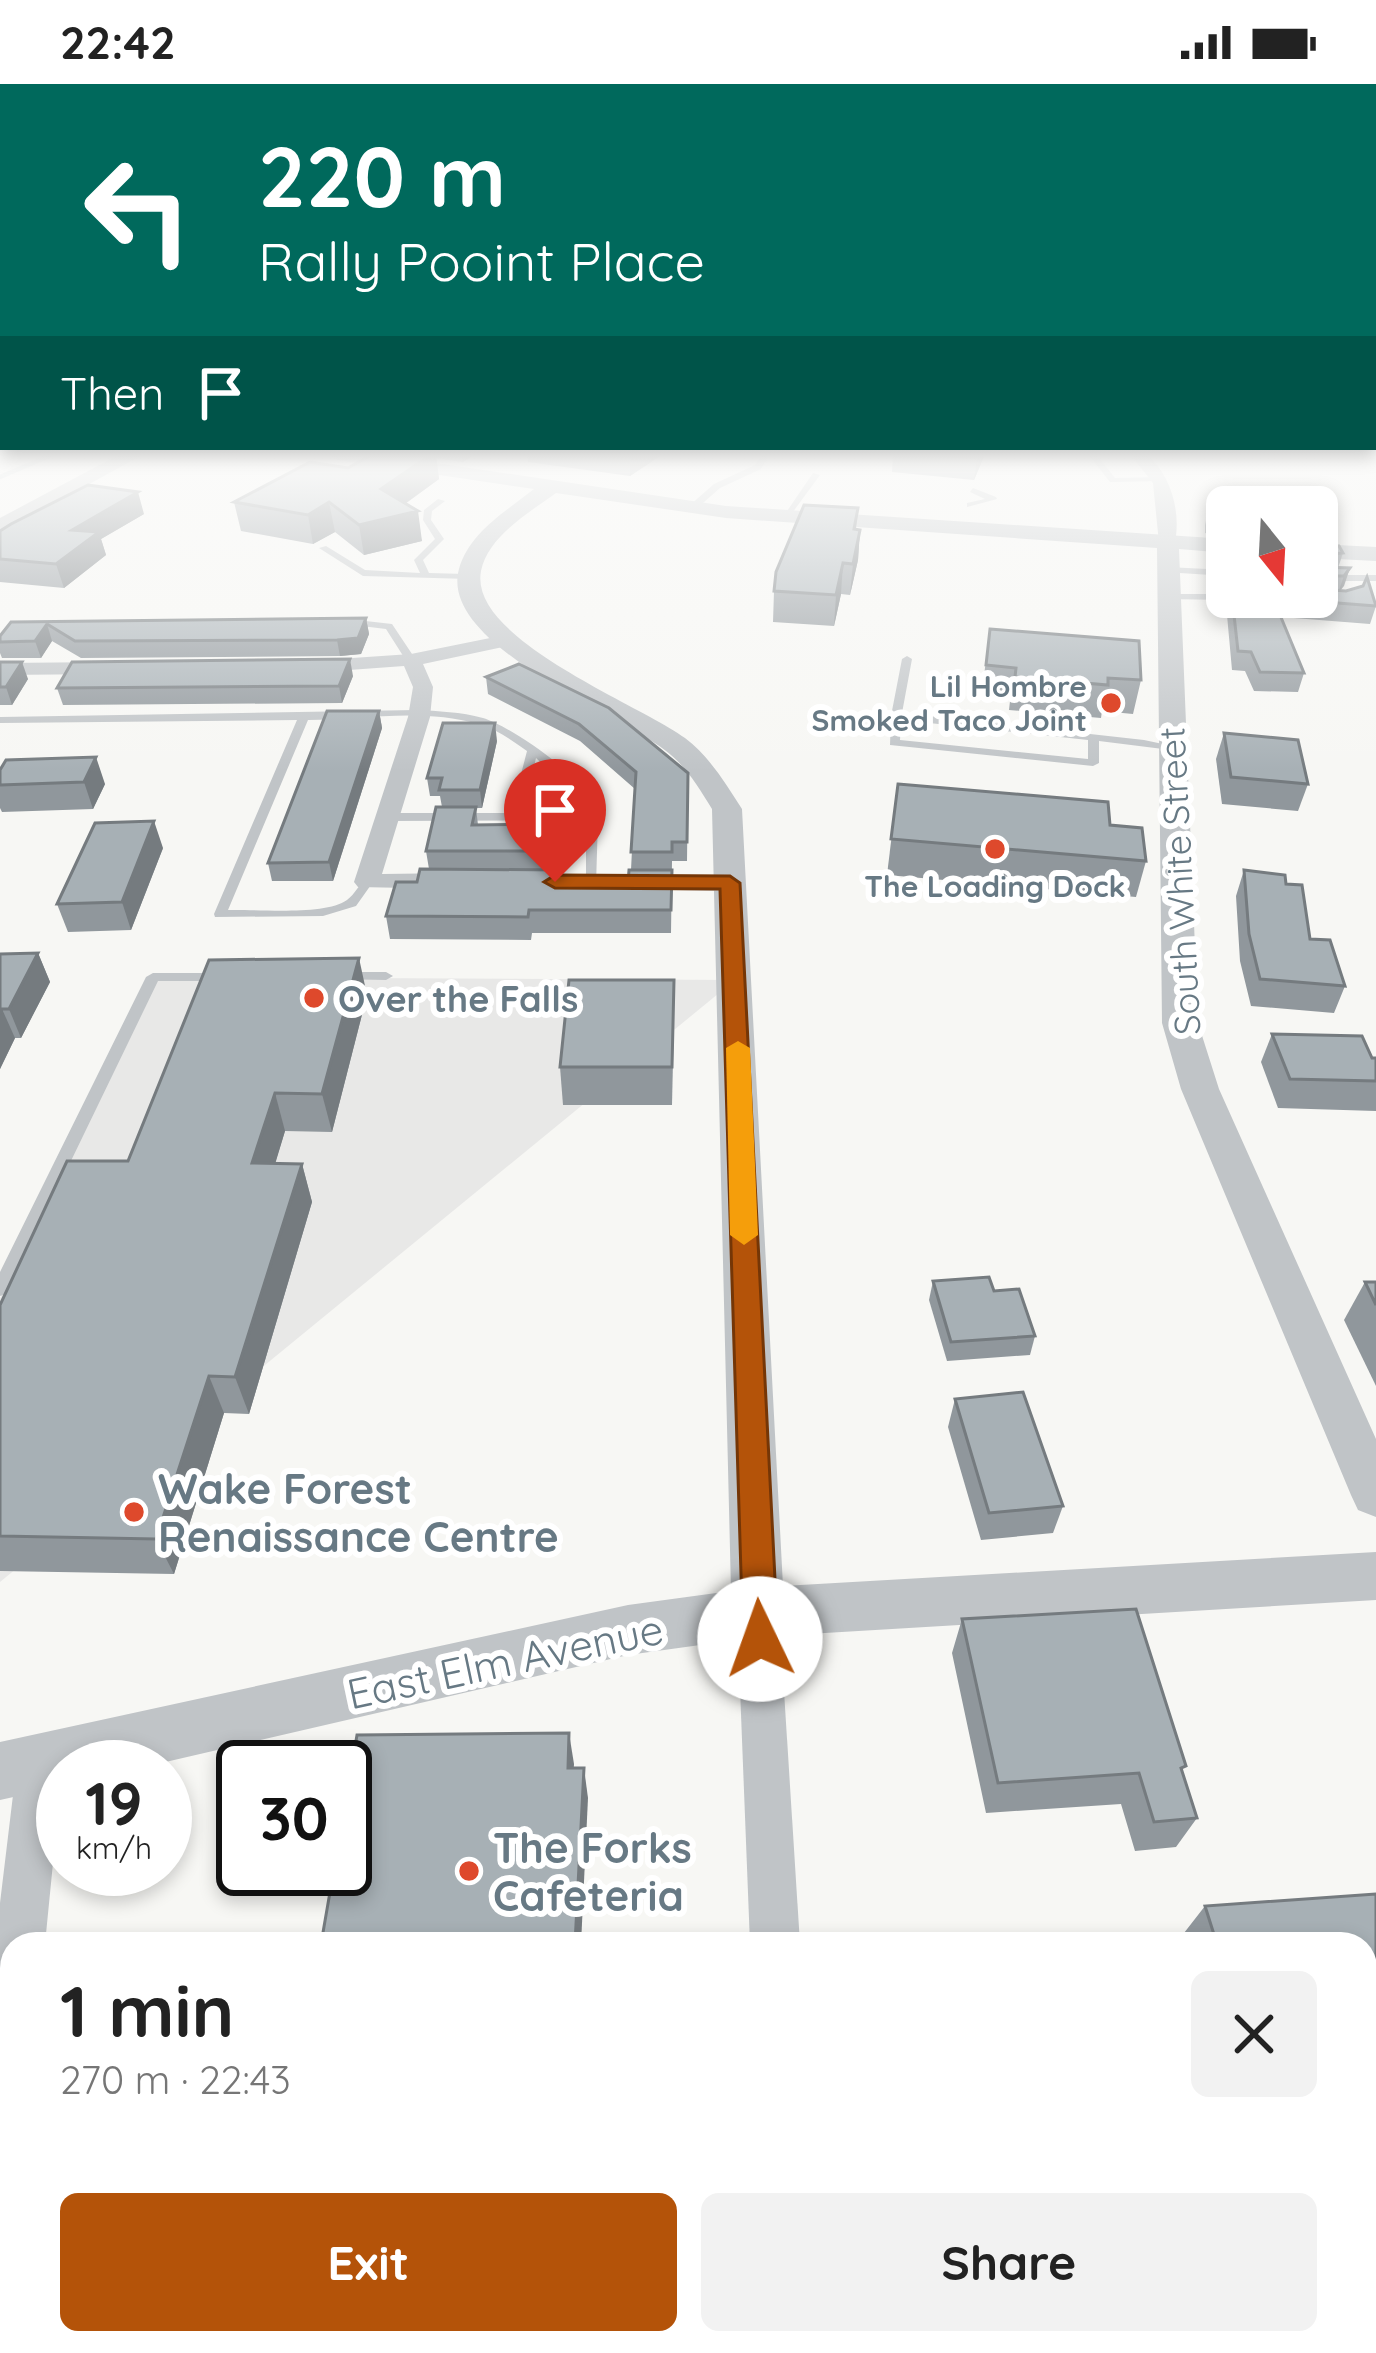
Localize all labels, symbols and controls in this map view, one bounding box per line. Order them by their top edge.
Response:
text: 22:42 [60,14,176,70]
text: 220 m [258,123,506,228]
icon: left [60,132,216,288]
text: Rally Pooint Place [258,227,705,295]
icon: arrive [188,360,254,426]
text: Then [60,365,164,421]
north arrow [1206,486,1338,618]
map controls [1206,486,1338,618]
place label: Lil Hombre Smoked Taco Joint [812,667,1087,739]
marker: Lil Hombre Smoked Taco Joint [1098,690,1124,716]
street label: South White Street [1148,726,1210,1036]
pin [504,759,606,882]
icon: arrive [522,777,588,843]
marker: The Loading Dock [982,836,1008,862]
place label: The Loading Dock [864,867,1126,905]
place label: Over the Falls [338,976,578,1021]
marker: Over the Falls [301,985,327,1011]
place label: Wake Forest Renaissance Centre [158,1462,559,1563]
marker: Wake Forest Renaissance Centre [121,1499,147,1525]
position arrow [697,1576,823,1702]
street label: East Elm Avenue [342,1602,668,1720]
speed limit sign: 30 [216,1740,372,1896]
text: 19 [85,1765,143,1840]
place label: The Forks Cafeteria [493,1821,692,1922]
text: km/h [76,1829,152,1867]
marker: The Forks Cafeteria [456,1858,482,1884]
text: 1 min [60,1965,234,2055]
button: close [1191,1971,1317,2097]
text: 270 m · 22:43 [60,2055,291,2104]
button: Exit [60,2193,677,2331]
button: Share [701,2193,1317,2331]

